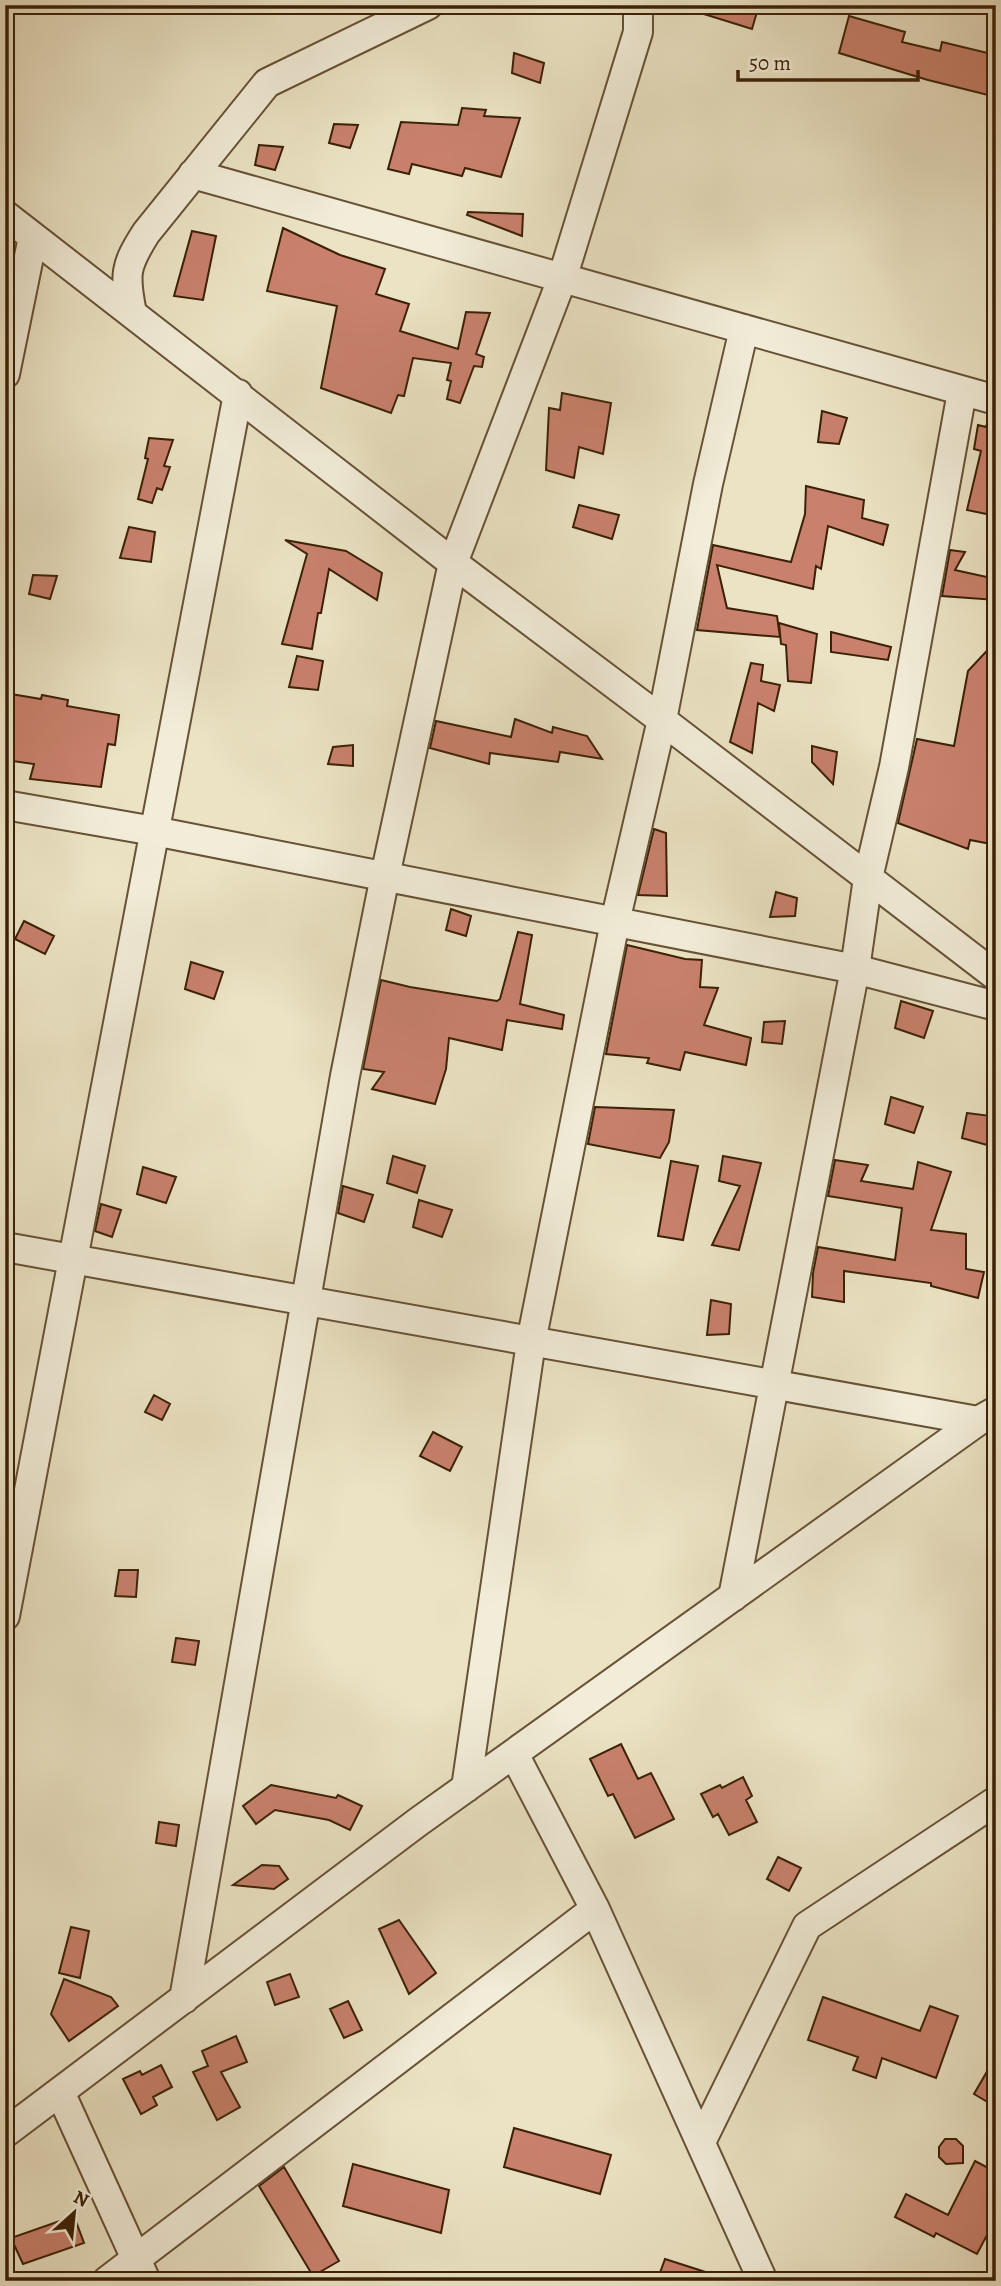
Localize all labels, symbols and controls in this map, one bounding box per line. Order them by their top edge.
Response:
scale bar [738,38,919,82]
text: 50 m [749,49,791,77]
north arrow [38,2178,108,2248]
text: N [69,2184,93,2214]

